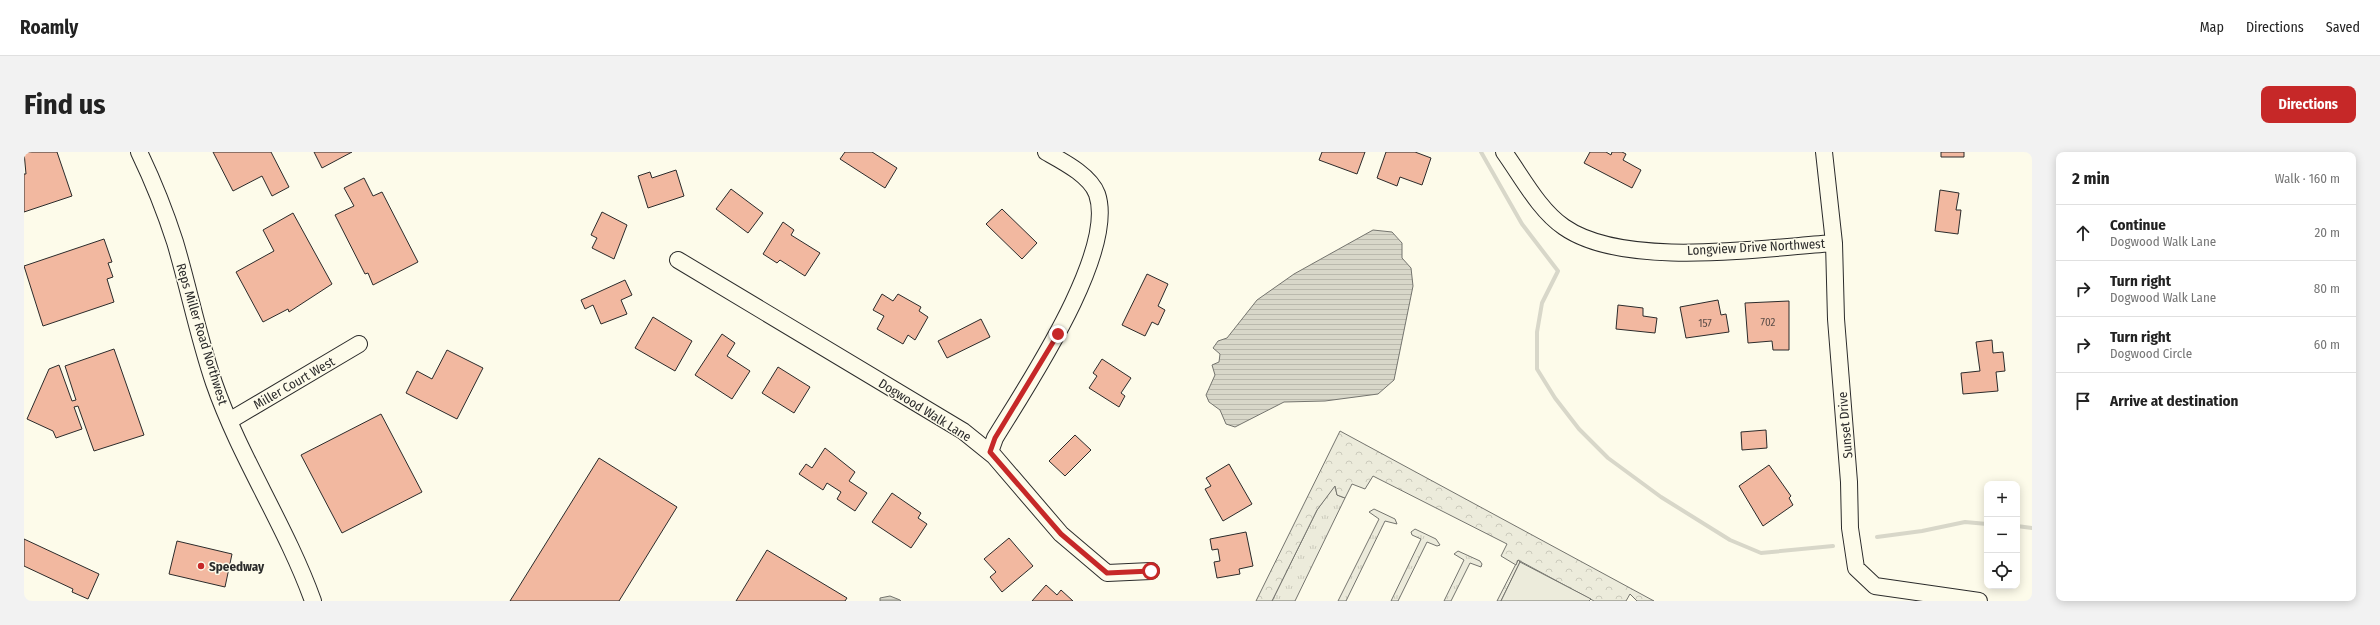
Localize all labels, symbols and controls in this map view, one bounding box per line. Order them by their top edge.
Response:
text: Roamly [20,16,78,39]
text: Map [2200,19,2224,36]
text: Directions [2246,19,2304,36]
text: Saved [2326,19,2360,36]
button: Directions [2261,86,2356,123]
text: Find us [24,88,106,121]
text: 2 min [2072,168,2110,189]
text: Walk · 160 m [2275,171,2340,186]
text: Continue [2110,216,2166,234]
icon: ahead [2072,222,2094,244]
text: 20 m [2314,225,2340,240]
text: Dogwood Walk Lane [2110,234,2216,249]
street label: Longview Drive Northwest [1687,236,1826,258]
street label: Reps Miller Road Northwest [173,261,231,407]
text: Turn right [2110,272,2171,290]
icon: right [2072,278,2094,300]
text: 80 m [2314,281,2340,296]
text: Dogwood Walk Lane [2110,290,2216,305]
house number: 702 [1761,316,1776,329]
house number: 157 [1698,317,1712,330]
route end [1049,325,1067,343]
text: Turn right [2110,328,2171,346]
icon: right [2072,334,2094,356]
text: 60 m [2314,337,2340,352]
text: Dogwood Circle [2110,346,2192,361]
street label: Miller Court West [251,353,338,412]
street label: Dogwood Walk Lane [876,376,974,444]
icon: arrive [2072,390,2094,412]
street label: Sunset Drive [1835,391,1855,459]
text: Arrive at destination [2110,392,2238,410]
map controls [1984,481,2020,589]
button: + [1984,481,2020,517]
button: − [1984,517,2020,553]
button: locate [1984,553,2020,589]
place label: Speedway [209,559,265,574]
marker: Speedway [196,561,206,571]
route start [1142,562,1160,580]

